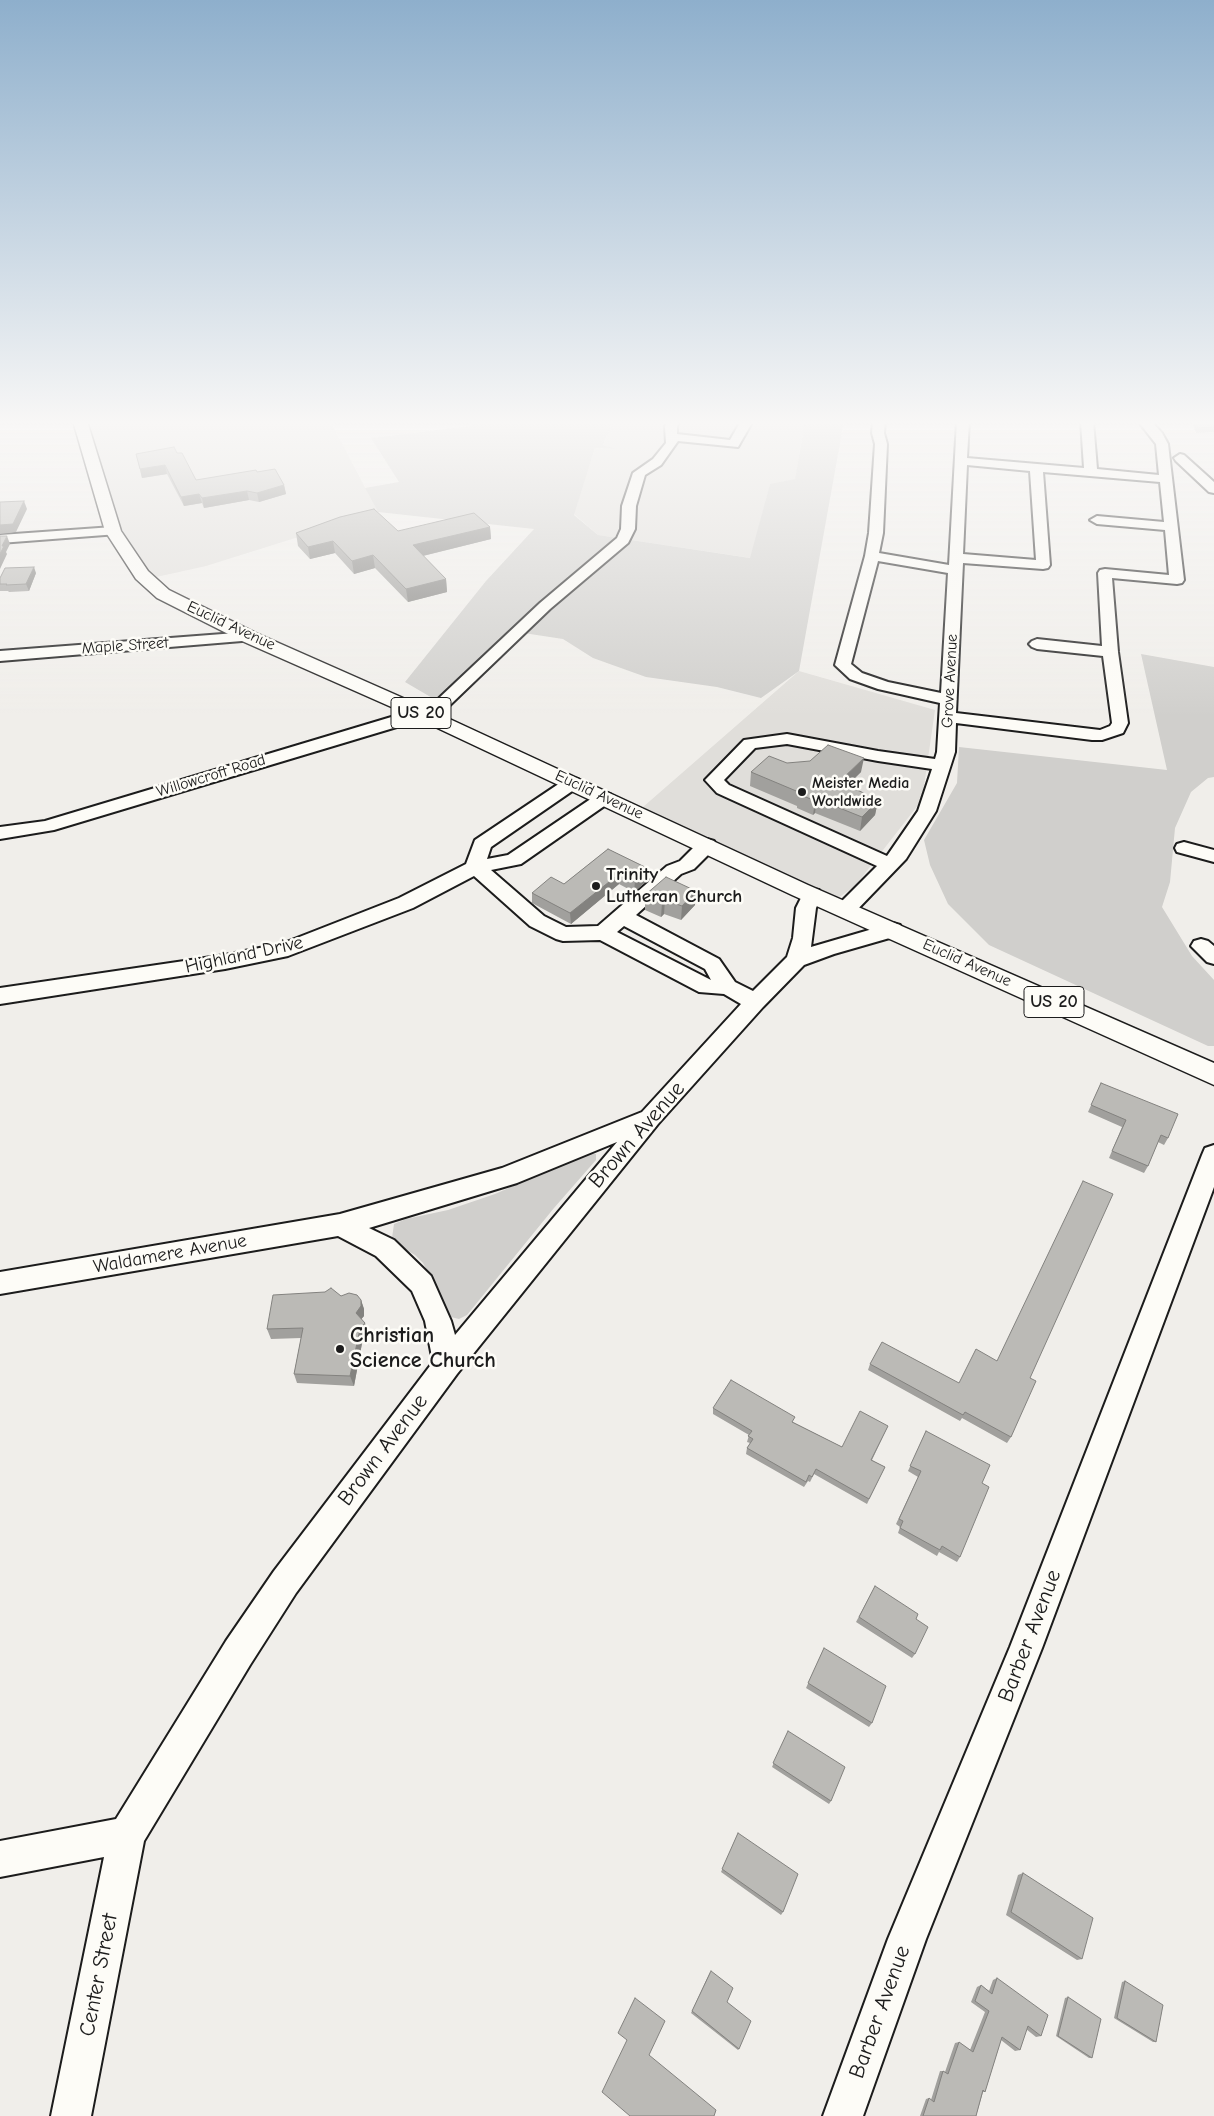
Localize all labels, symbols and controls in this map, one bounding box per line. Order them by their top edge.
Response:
street label: Euclid Avenue [184,597,278,655]
street label: Maple Street [81,633,169,659]
street label: Grove Avenue [938,633,962,729]
road number: US 20 [391,698,451,728]
street label: Willowcroft Road [154,750,268,802]
street label: Euclid Avenue [552,766,646,824]
place label: Meister Media Worldwide [812,773,909,811]
marker: Meister Media Worldwide [796,786,808,798]
place label: Trinity Lutheran Church [606,864,742,908]
marker: Trinity Lutheran Church [590,880,602,892]
street label: Highland Drive [183,931,305,979]
street label: Euclid Avenue [920,935,1014,991]
road number: US 20 [1024,986,1084,1018]
street label: Brown Avenue [583,1076,691,1194]
street label: Waldamere Avenue [92,1229,248,1279]
place label: Christian Science Church [350,1323,496,1374]
marker: Christian Science Church [334,1343,346,1355]
street label: Brown Avenue [332,1389,434,1511]
street label: Barber Avenue [993,1566,1067,1706]
street label: Center Street [74,1911,124,2039]
street label: Barber Avenue [844,1942,916,2082]

